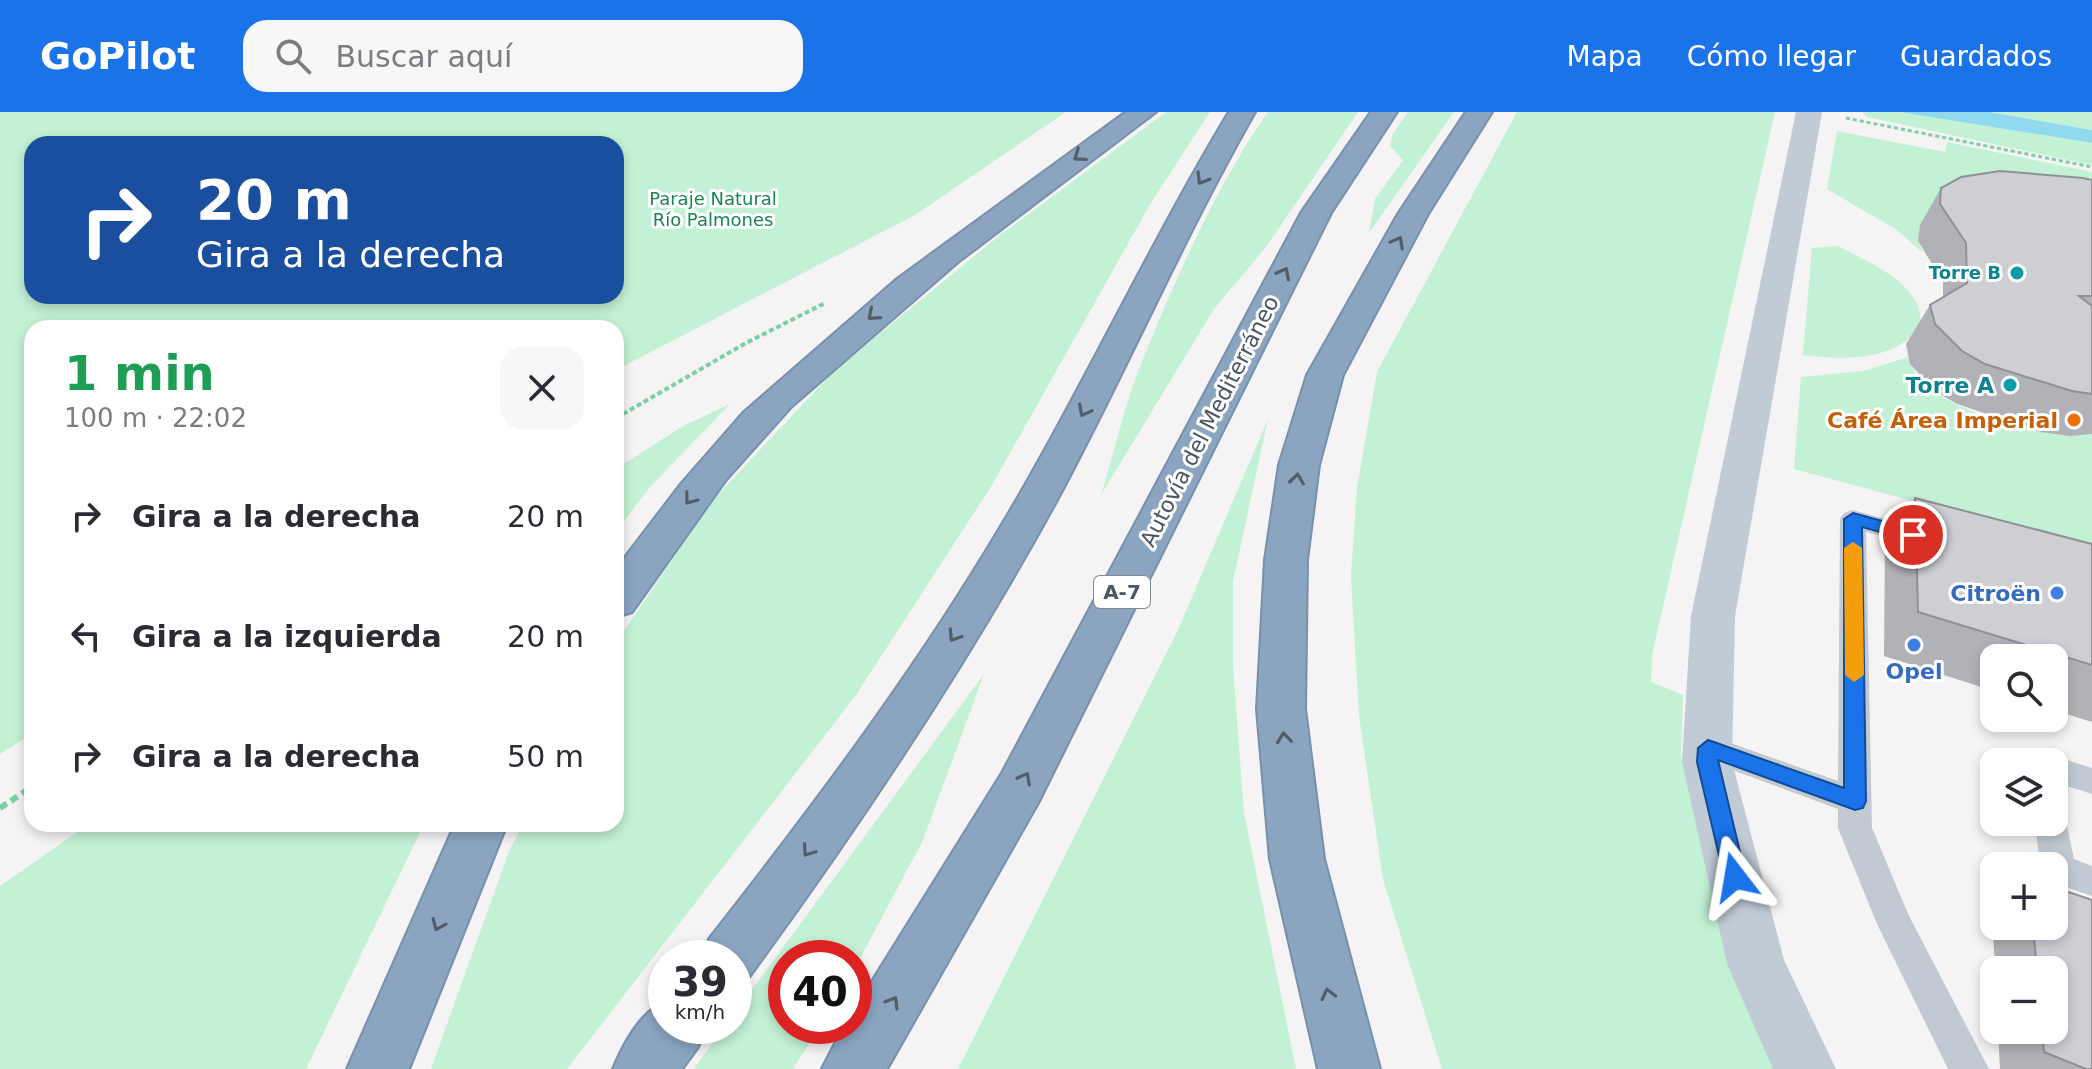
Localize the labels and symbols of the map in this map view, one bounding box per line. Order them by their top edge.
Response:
one-way arrow [1074,146,1088,161]
one-way arrow [1196,170,1212,185]
park label: Paraje Natural Río Palmones [649,188,777,230]
one-way arrow [1388,236,1404,251]
place label: Torre B [1929,262,2001,283]
marker: Torre B [2008,264,2026,282]
one-way arrow [1275,267,1290,281]
street label: Autovía del Mediterráneo [1135,292,1284,551]
one-way arrow [868,305,882,319]
place label: Torre A [1905,373,1994,398]
marker: Torre A [2001,376,2019,394]
one-way arrow [1079,402,1094,417]
place label: Café Área Imperial [1827,408,2058,433]
marker: Café Área Imperial [2065,411,2083,429]
one-way arrow [1288,472,1305,486]
one-way arrow [685,490,700,504]
pin [1879,501,1947,569]
road number: A-7 [1094,576,1150,608]
place label: Citroën [1950,581,2041,606]
marker: Citroën [2048,584,2066,602]
one-way arrow [949,627,964,641]
marker: Opel [1905,636,1923,654]
place label: Opel [1886,659,1942,684]
one-way arrow [1275,731,1292,744]
one-way arrow [1015,772,1030,786]
position arrow [1693,835,1777,919]
one-way arrow [803,842,818,856]
one-way arrow [431,917,447,932]
speed limit sign: 40 [768,940,872,1044]
one-way arrow [1320,988,1337,1001]
one-way arrow [883,996,899,1011]

